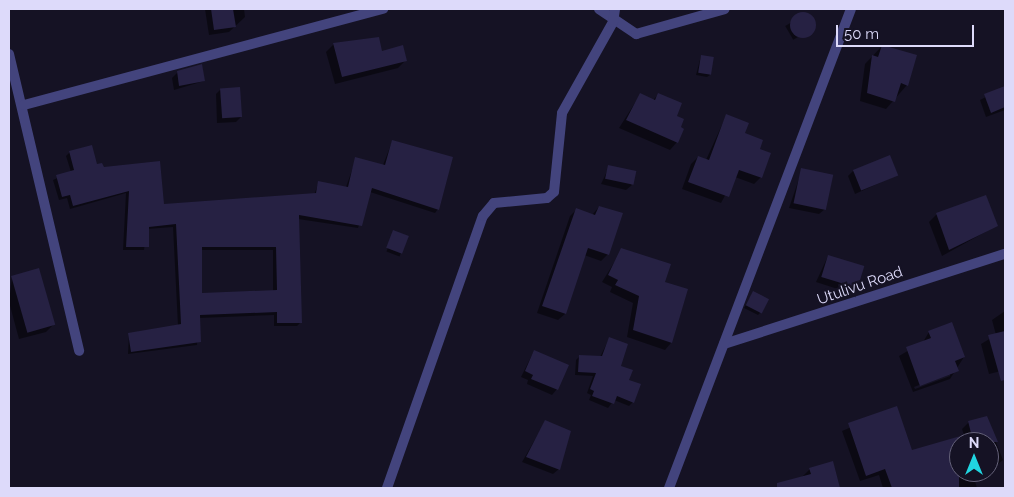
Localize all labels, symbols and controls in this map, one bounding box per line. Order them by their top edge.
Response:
scale bar [839,15,976,47]
text: 50 m [844,25,879,43]
street label: Utulivu Road [815,263,905,309]
north arrow [949,432,999,482]
text: N [969,435,979,451]

